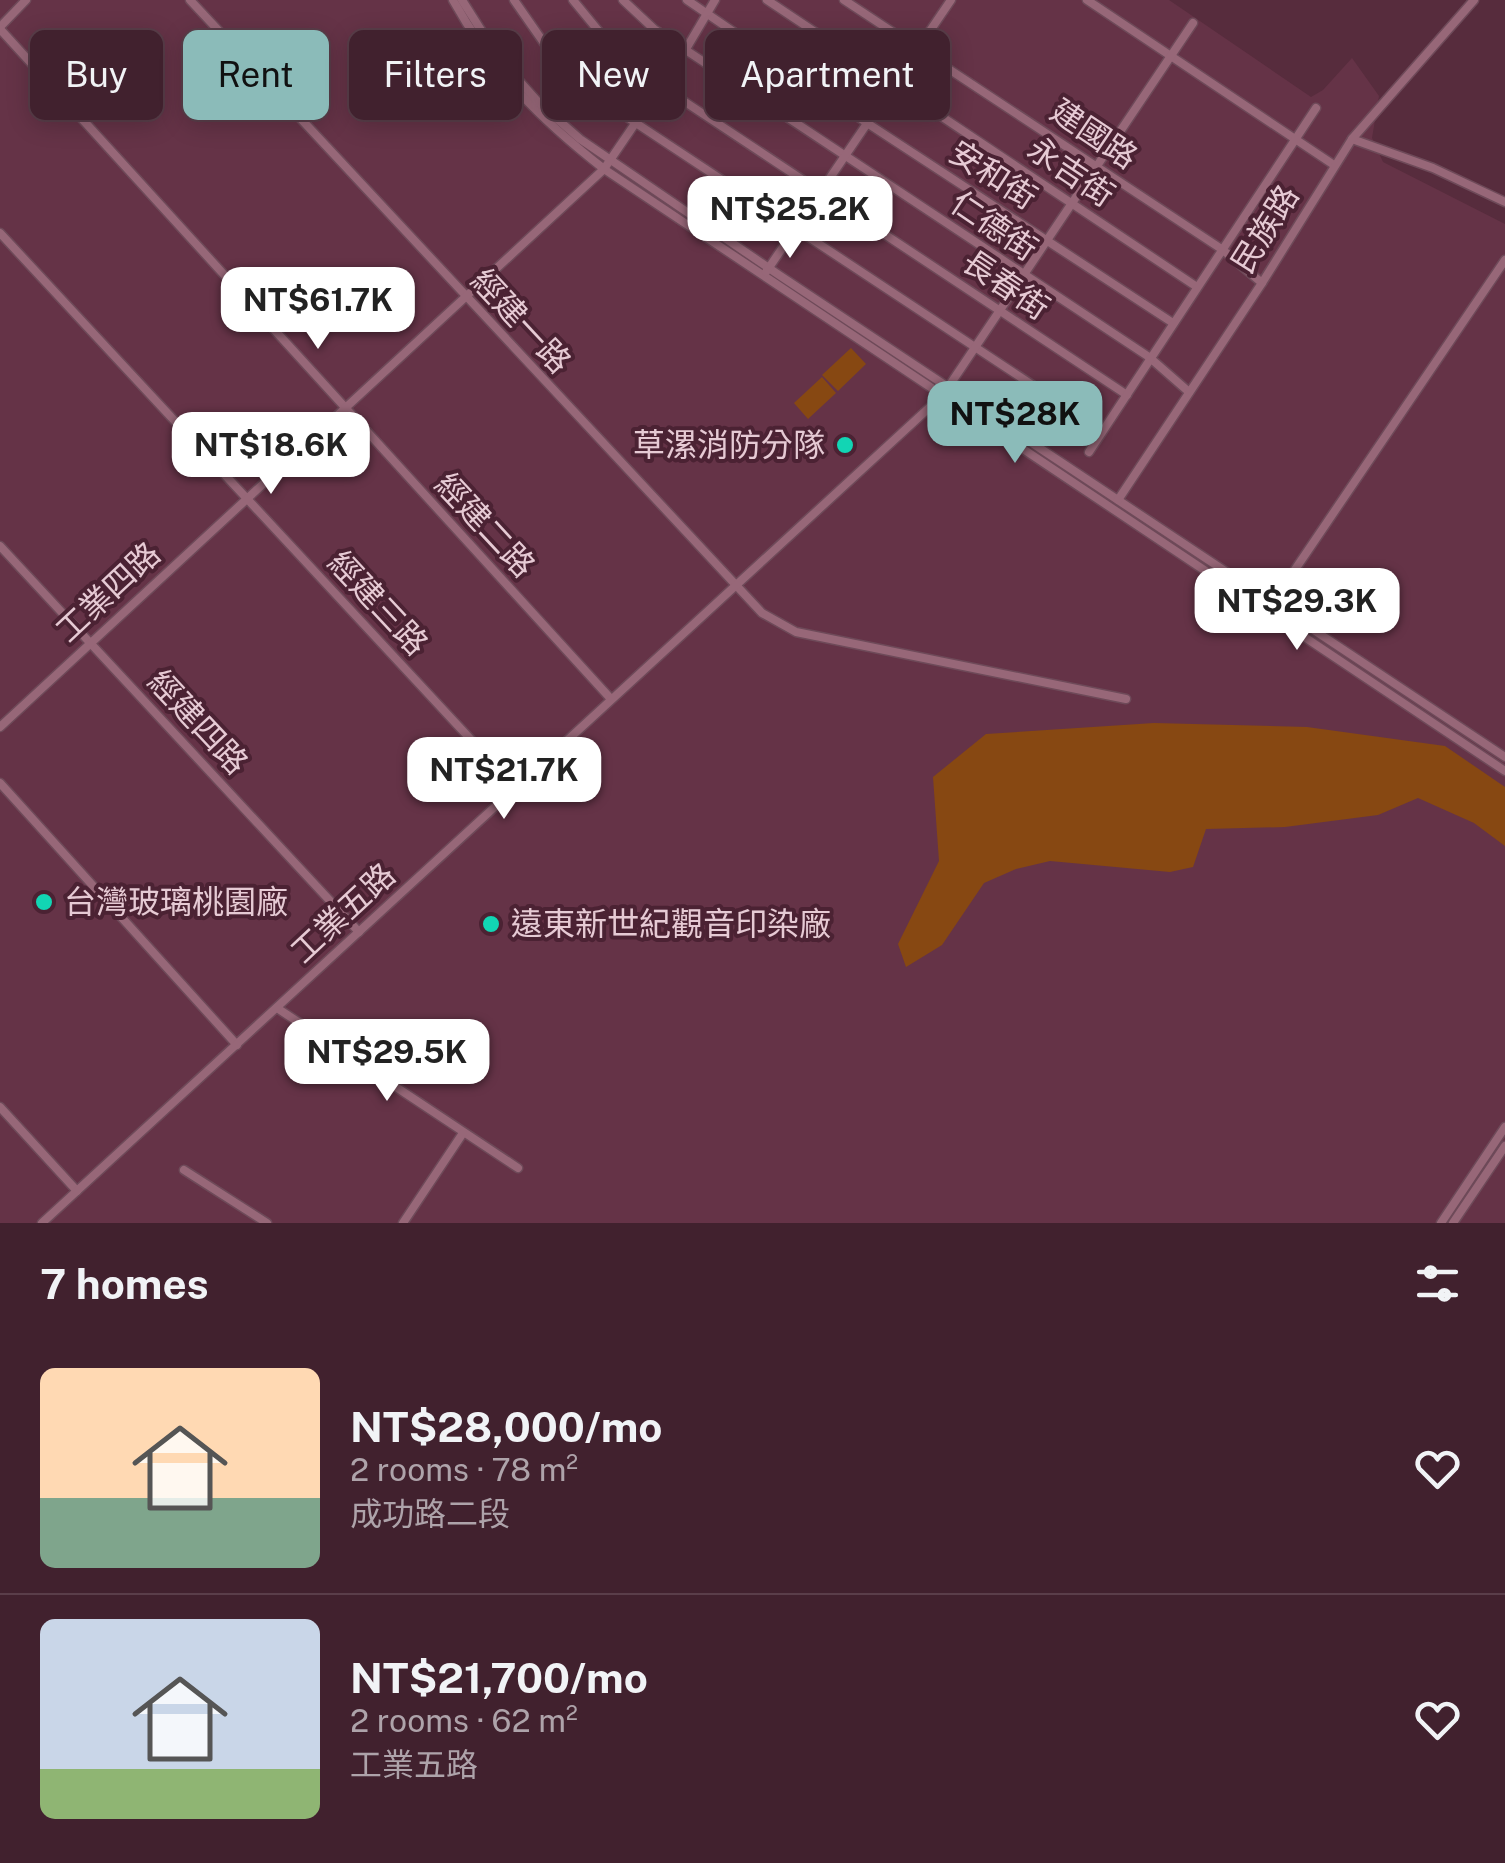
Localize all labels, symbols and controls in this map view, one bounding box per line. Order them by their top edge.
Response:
chip: Buy [30,30,163,120]
chip: Rent [183,30,329,120]
chip: Filters [349,30,522,120]
chip: New [542,30,685,120]
chip: Apartment [705,30,950,120]
street label: 建國路 [1044,91,1144,176]
street label: 永吉街 [1021,129,1121,214]
street label: 安和街 [943,133,1044,216]
pin: NT$25.2K [687,176,893,261]
street label: 民族路 [1223,178,1306,279]
street label: 仁德街 [944,183,1044,268]
text: NT$25.2K [710,190,870,227]
street label: 長春街 [956,242,1056,327]
street label: 經建一路 [464,261,579,380]
pin: NT$61.7K [215,267,421,352]
text: NT$61.7K [243,281,393,318]
pin: NT$28K [934,381,1096,466]
text: NT$28K [949,395,1081,432]
pin: NT$18.6K [168,412,374,497]
text: NT$18.6K [194,426,348,463]
place label: 草漯消防分隊 [633,426,825,463]
marker: 草漯消防分隊 [834,434,856,456]
street label: 經建二路 [428,465,543,584]
street label: 工業四路 [48,534,167,649]
street label: 經建三路 [321,543,436,662]
pin: NT$29.3K [1194,568,1400,653]
text: NT$29.3K [1217,582,1377,619]
street label: 經建四路 [141,662,256,781]
pin: NT$21.7K [401,737,607,822]
text: NT$21.7K [429,751,579,788]
street label: 工業五路 [283,855,402,970]
place label: 台灣玻璃桃園廠 [64,883,288,920]
marker: 台灣玻璃桃園廠 [33,891,55,913]
place label: 遠東新世紀觀音印染廠 [511,905,831,942]
marker: 遠東新世紀觀音印染廠 [480,913,502,935]
pin: NT$29.5K [284,1019,490,1104]
text: NT$29.5K [306,1033,468,1070]
icon: filters [1410,1256,1465,1311]
text: 7 homes [40,1259,209,1308]
text: NT$28,000/mo [350,1402,663,1451]
icon: home [120,1408,240,1528]
icon: heart [1410,1441,1465,1496]
text: 2 rooms · 78 m² [350,1451,578,1488]
text: 成功路二段 [350,1495,510,1532]
text: NT$21,700/mo [350,1653,648,1702]
icon: home [120,1659,240,1779]
icon: heart [1410,1692,1465,1747]
text: 2 rooms · 62 m² [350,1702,578,1739]
text: 工業五路 [350,1746,478,1783]

